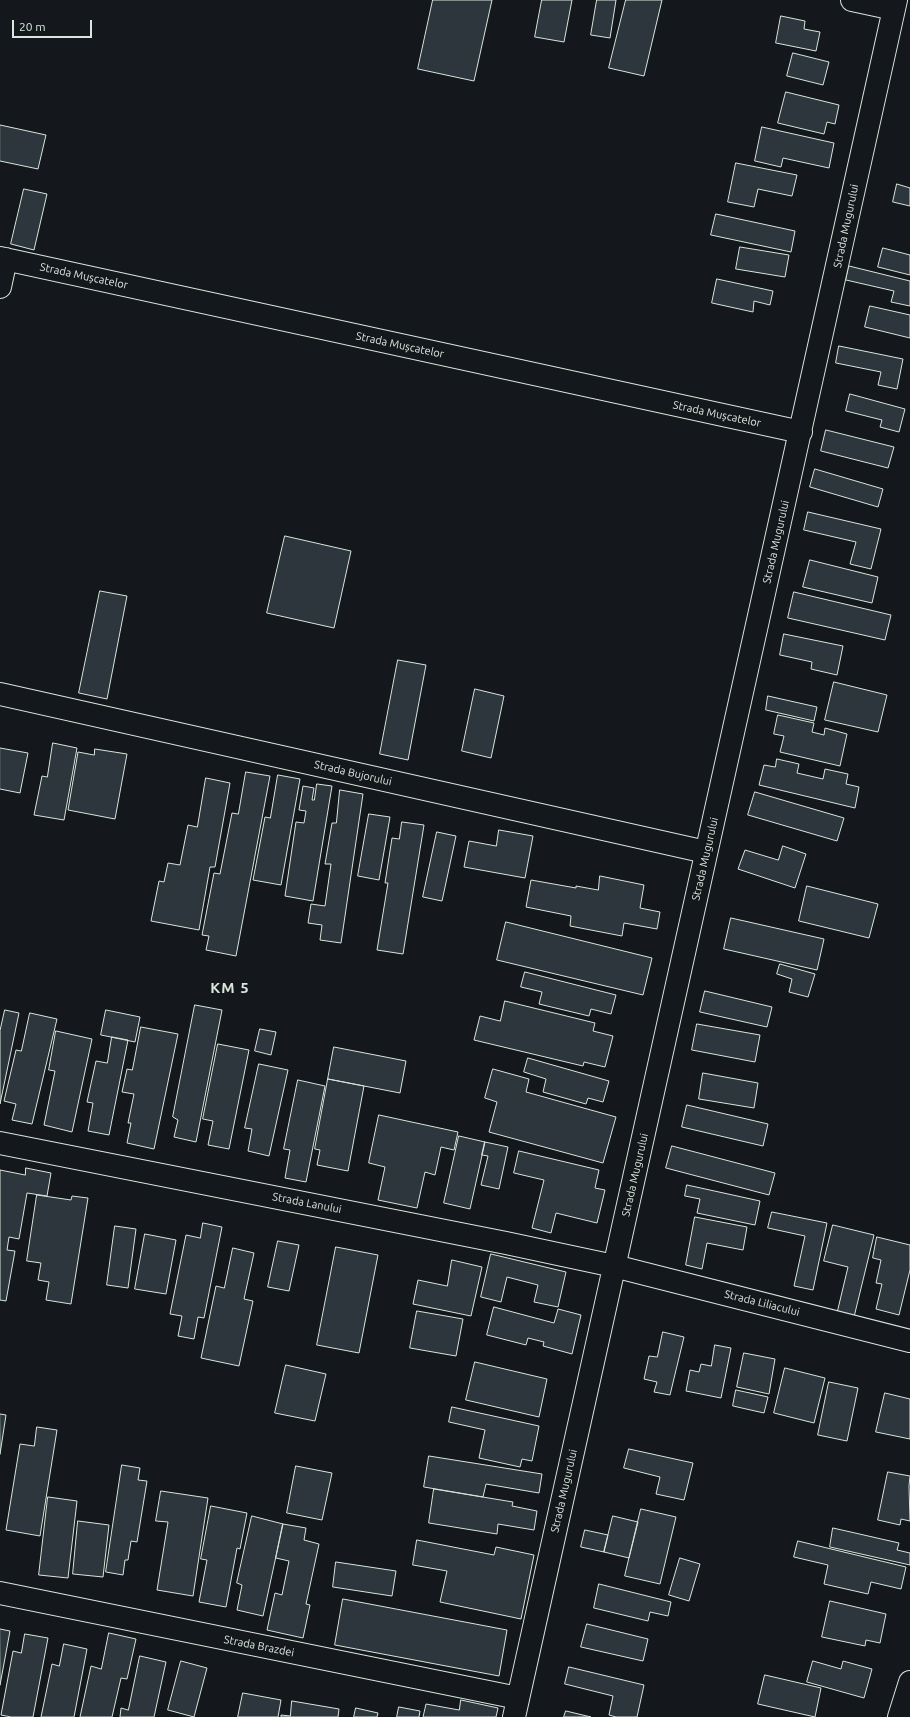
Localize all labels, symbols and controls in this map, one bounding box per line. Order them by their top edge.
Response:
scale bar [14,12,94,38]
text: 20 m [19,20,46,33]
street label: Strada Mugurului [831,183,861,269]
street label: Strada Mușcatelor [39,260,129,292]
street label: Strada Mușcatelor [355,329,445,361]
street label: Strada Mușcatelor [672,398,762,430]
street label: Strada Mugurului [760,499,792,585]
street label: Strada Bujorului [313,758,393,788]
street label: Strada Mugurului [689,816,721,902]
district label: KM 5 [210,979,250,997]
street label: Strada Mugurului [619,1132,651,1218]
street label: Strada Lanului [271,1190,343,1216]
street label: Strada Liliacului [723,1287,801,1319]
street label: Strada Mugurului [548,1448,580,1534]
street label: Strada Brazdei [223,1633,295,1659]

